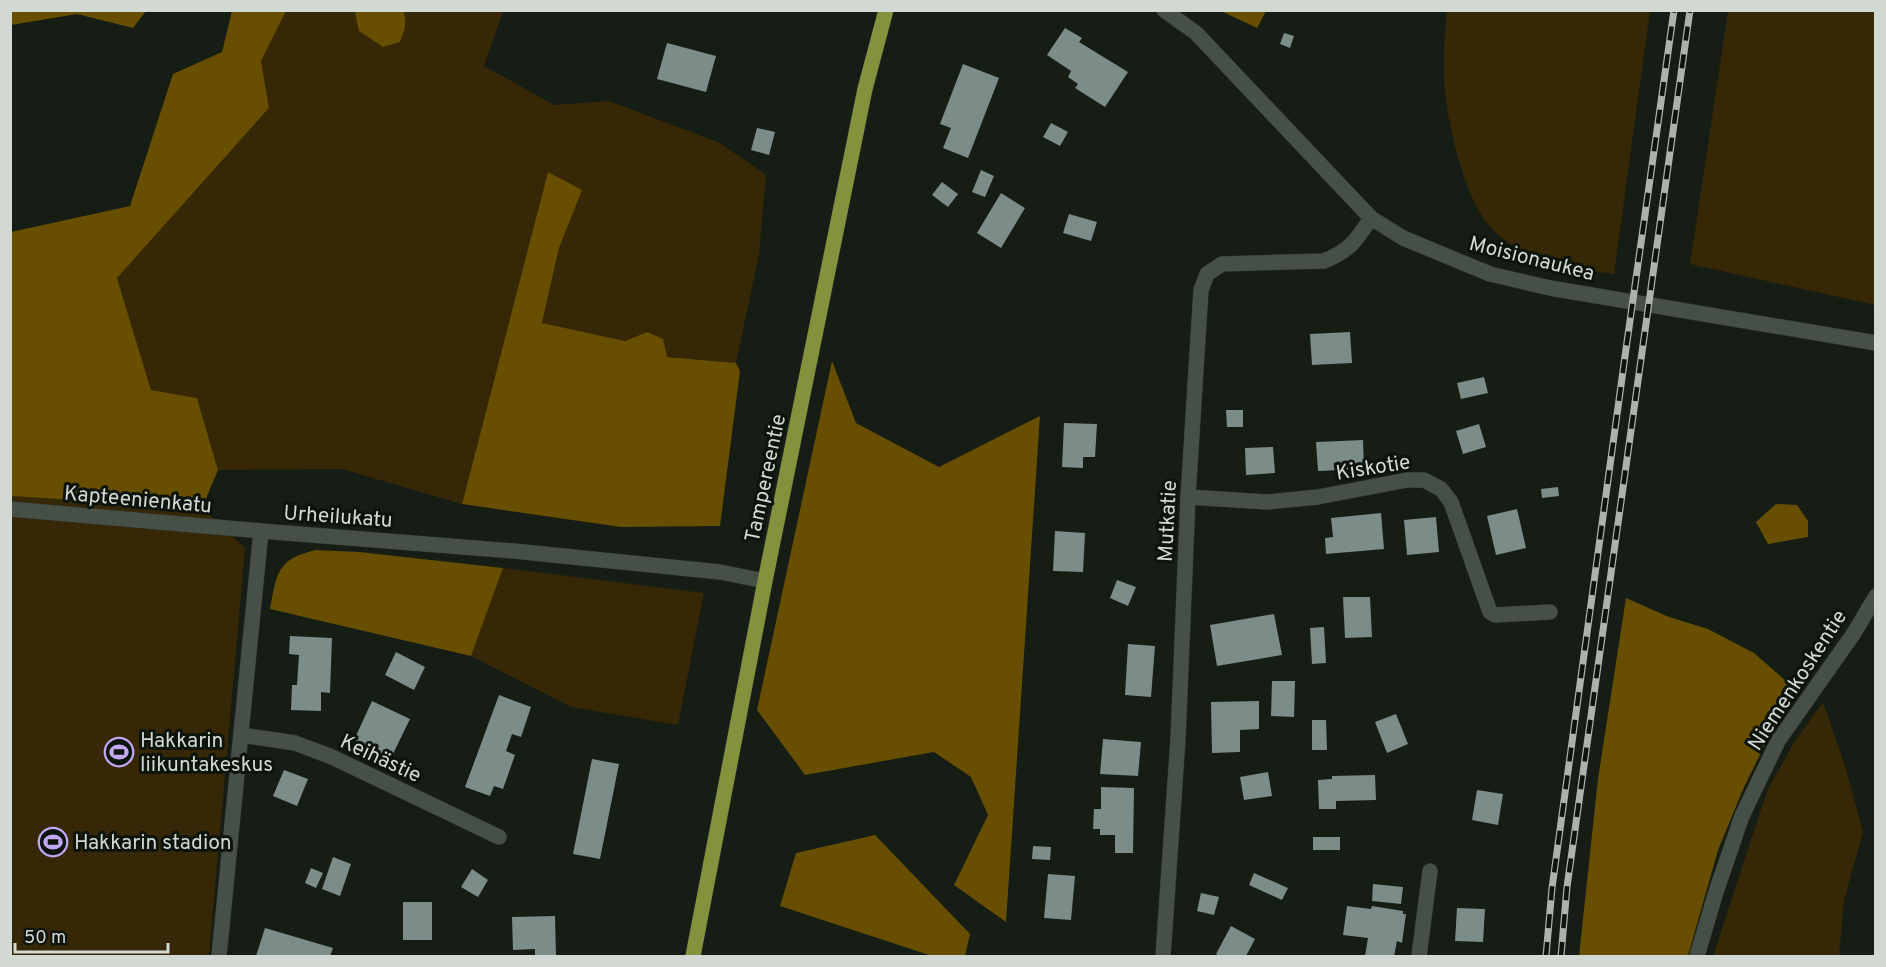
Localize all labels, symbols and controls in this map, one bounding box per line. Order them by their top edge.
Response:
street label: Moisionaukea [1466,231,1597,288]
street label: Tampereentie [740,412,793,545]
street label: Kiskotie [1334,449,1413,488]
street label: Mutkatie [1153,480,1184,563]
street label: Kapteenienkatu [63,481,213,520]
street label: Urheilukatu [282,500,393,535]
street label: Niemenkoskentie [1743,605,1854,756]
place label: Hakkarin liikuntakeskus [140,728,273,779]
street label: Keihästie [335,729,425,790]
sports icon: Hakkarin liikuntakeskus [103,736,135,768]
sports icon: Hakkarin stadion [37,826,69,858]
place label: Hakkarin stadion [74,830,232,857]
scale bar [15,916,168,954]
text: 50 m [24,927,66,950]

